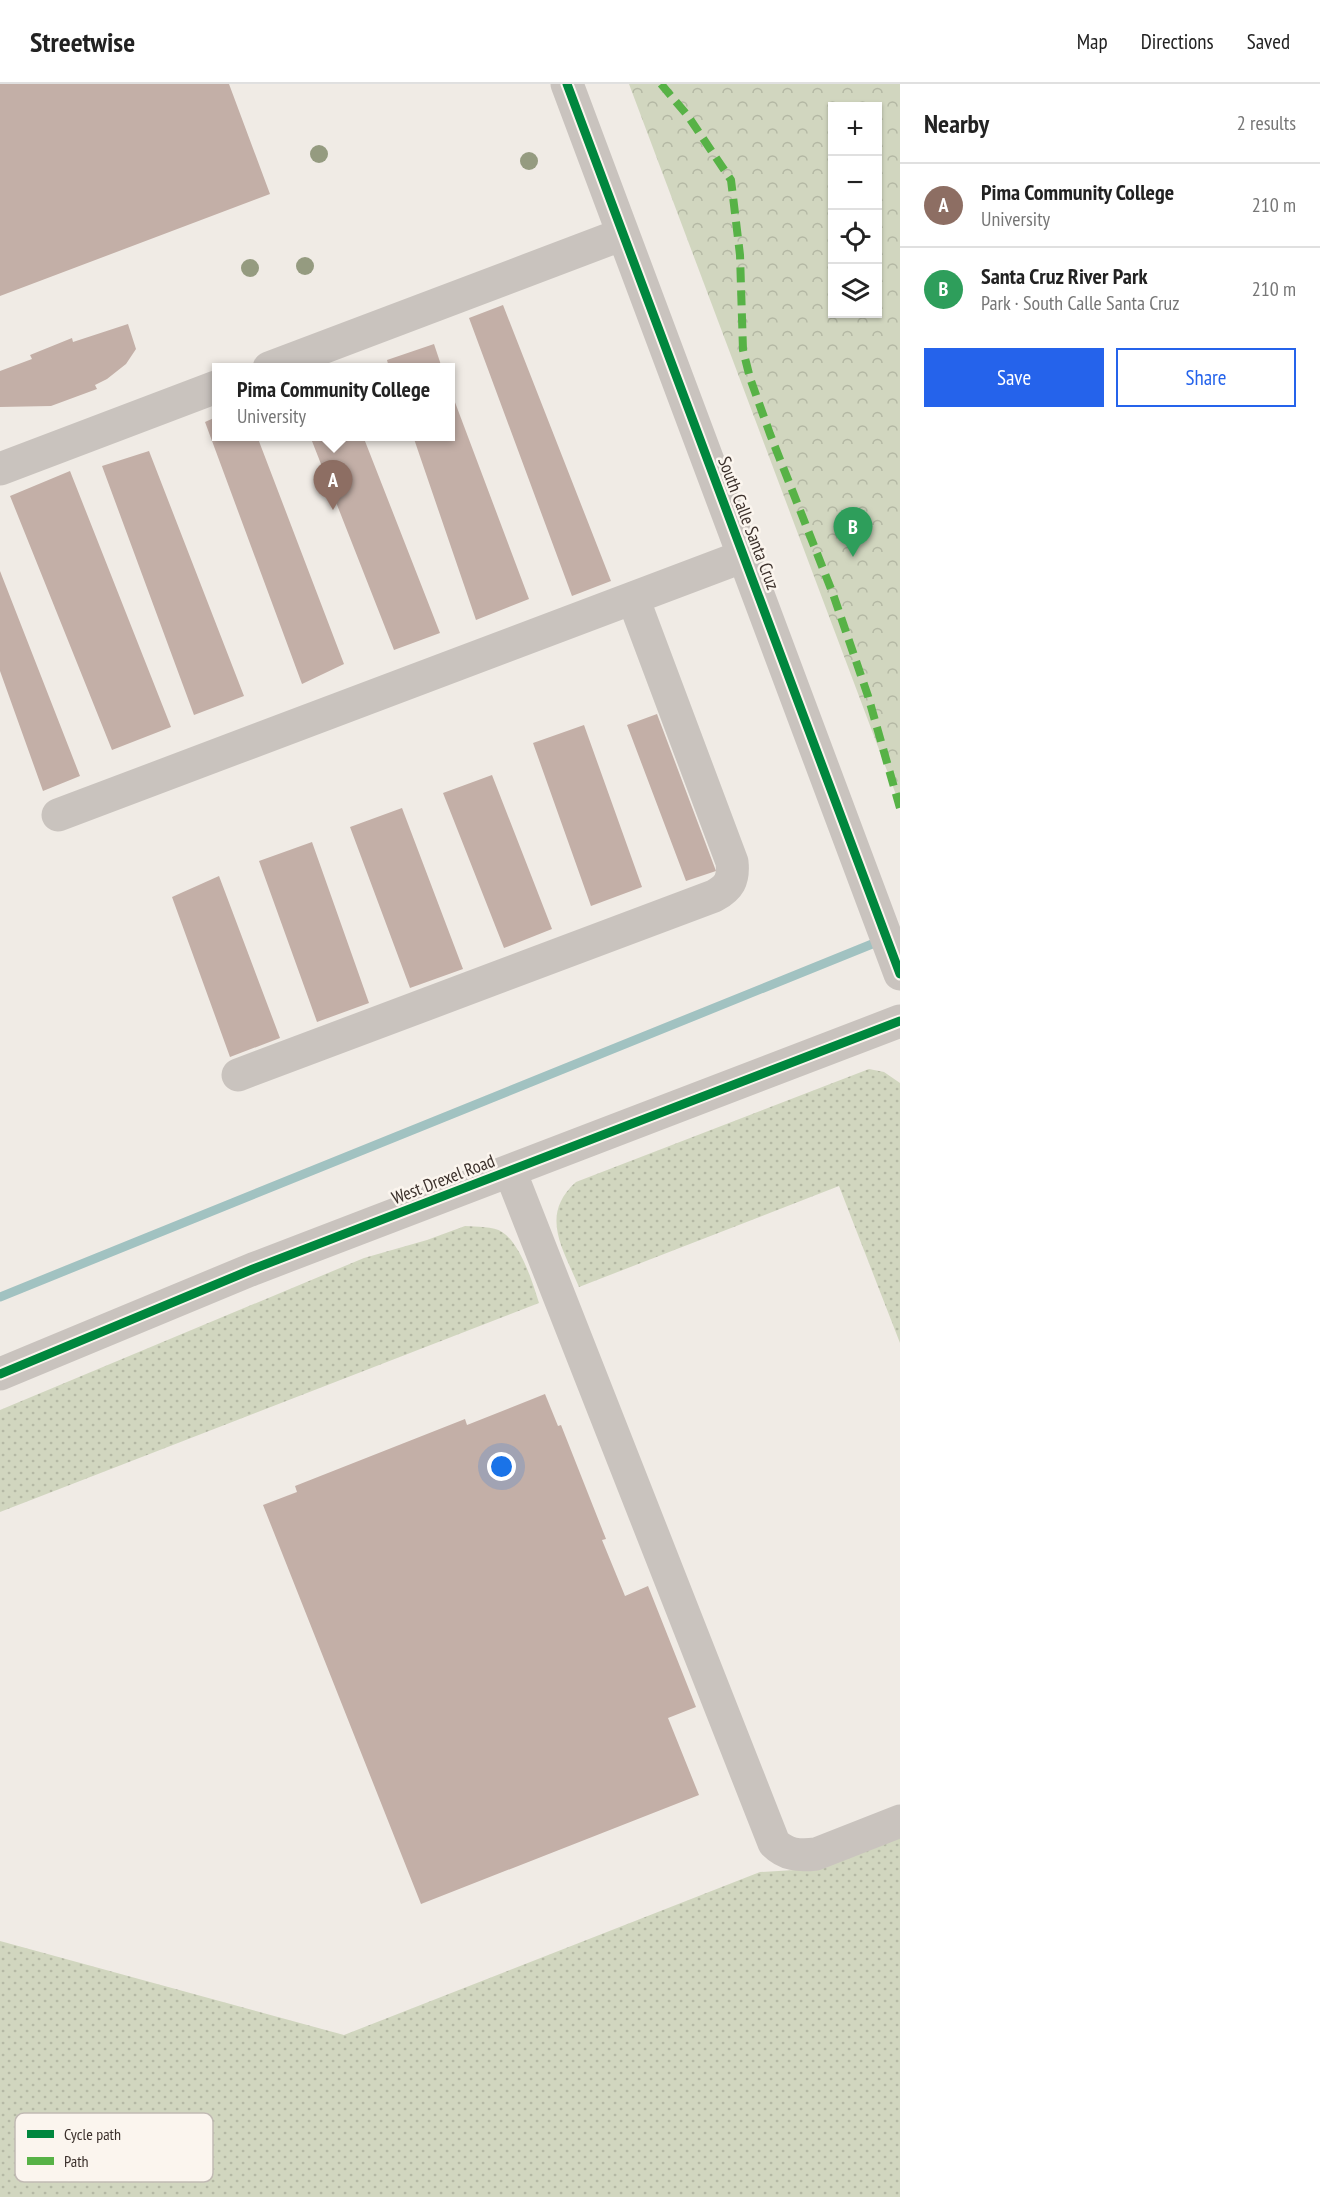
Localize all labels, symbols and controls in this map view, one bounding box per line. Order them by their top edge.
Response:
text: Streetwise [30,23,135,60]
text: Map [1077,28,1108,55]
text: Directions [1141,28,1214,55]
text: Saved [1247,28,1290,55]
map controls [828,102,882,318]
button: + [828,102,882,156]
text: Nearby [924,107,989,140]
text: 2 results [1237,110,1296,136]
button: − [828,156,882,210]
text: Pima Community College [981,178,1174,206]
text: A [938,192,949,218]
text: 210 m [1252,192,1296,218]
text: University [981,206,1050,232]
button: locate [828,210,882,264]
text: Santa Cruz River Park [981,262,1147,290]
button: layers [828,264,882,318]
text: B [939,276,948,302]
text: 210 m [1252,276,1296,302]
text: Park · South Calle Santa Cruz [981,290,1179,316]
button: Save [924,348,1104,407]
button: Share [1116,348,1296,407]
popup [212,363,455,441]
text: Pima Community College [237,375,430,403]
text: University [237,403,306,429]
street label: South Calle Santa Cruz [713,453,785,593]
pin: A [314,460,352,510]
pin: B [834,508,872,557]
street label: West Drexel Road [388,1149,498,1209]
your location [487,1452,516,1481]
legend [15,2113,213,2182]
text: Cycle path [64,2124,121,2144]
text: Path [64,2151,89,2171]

